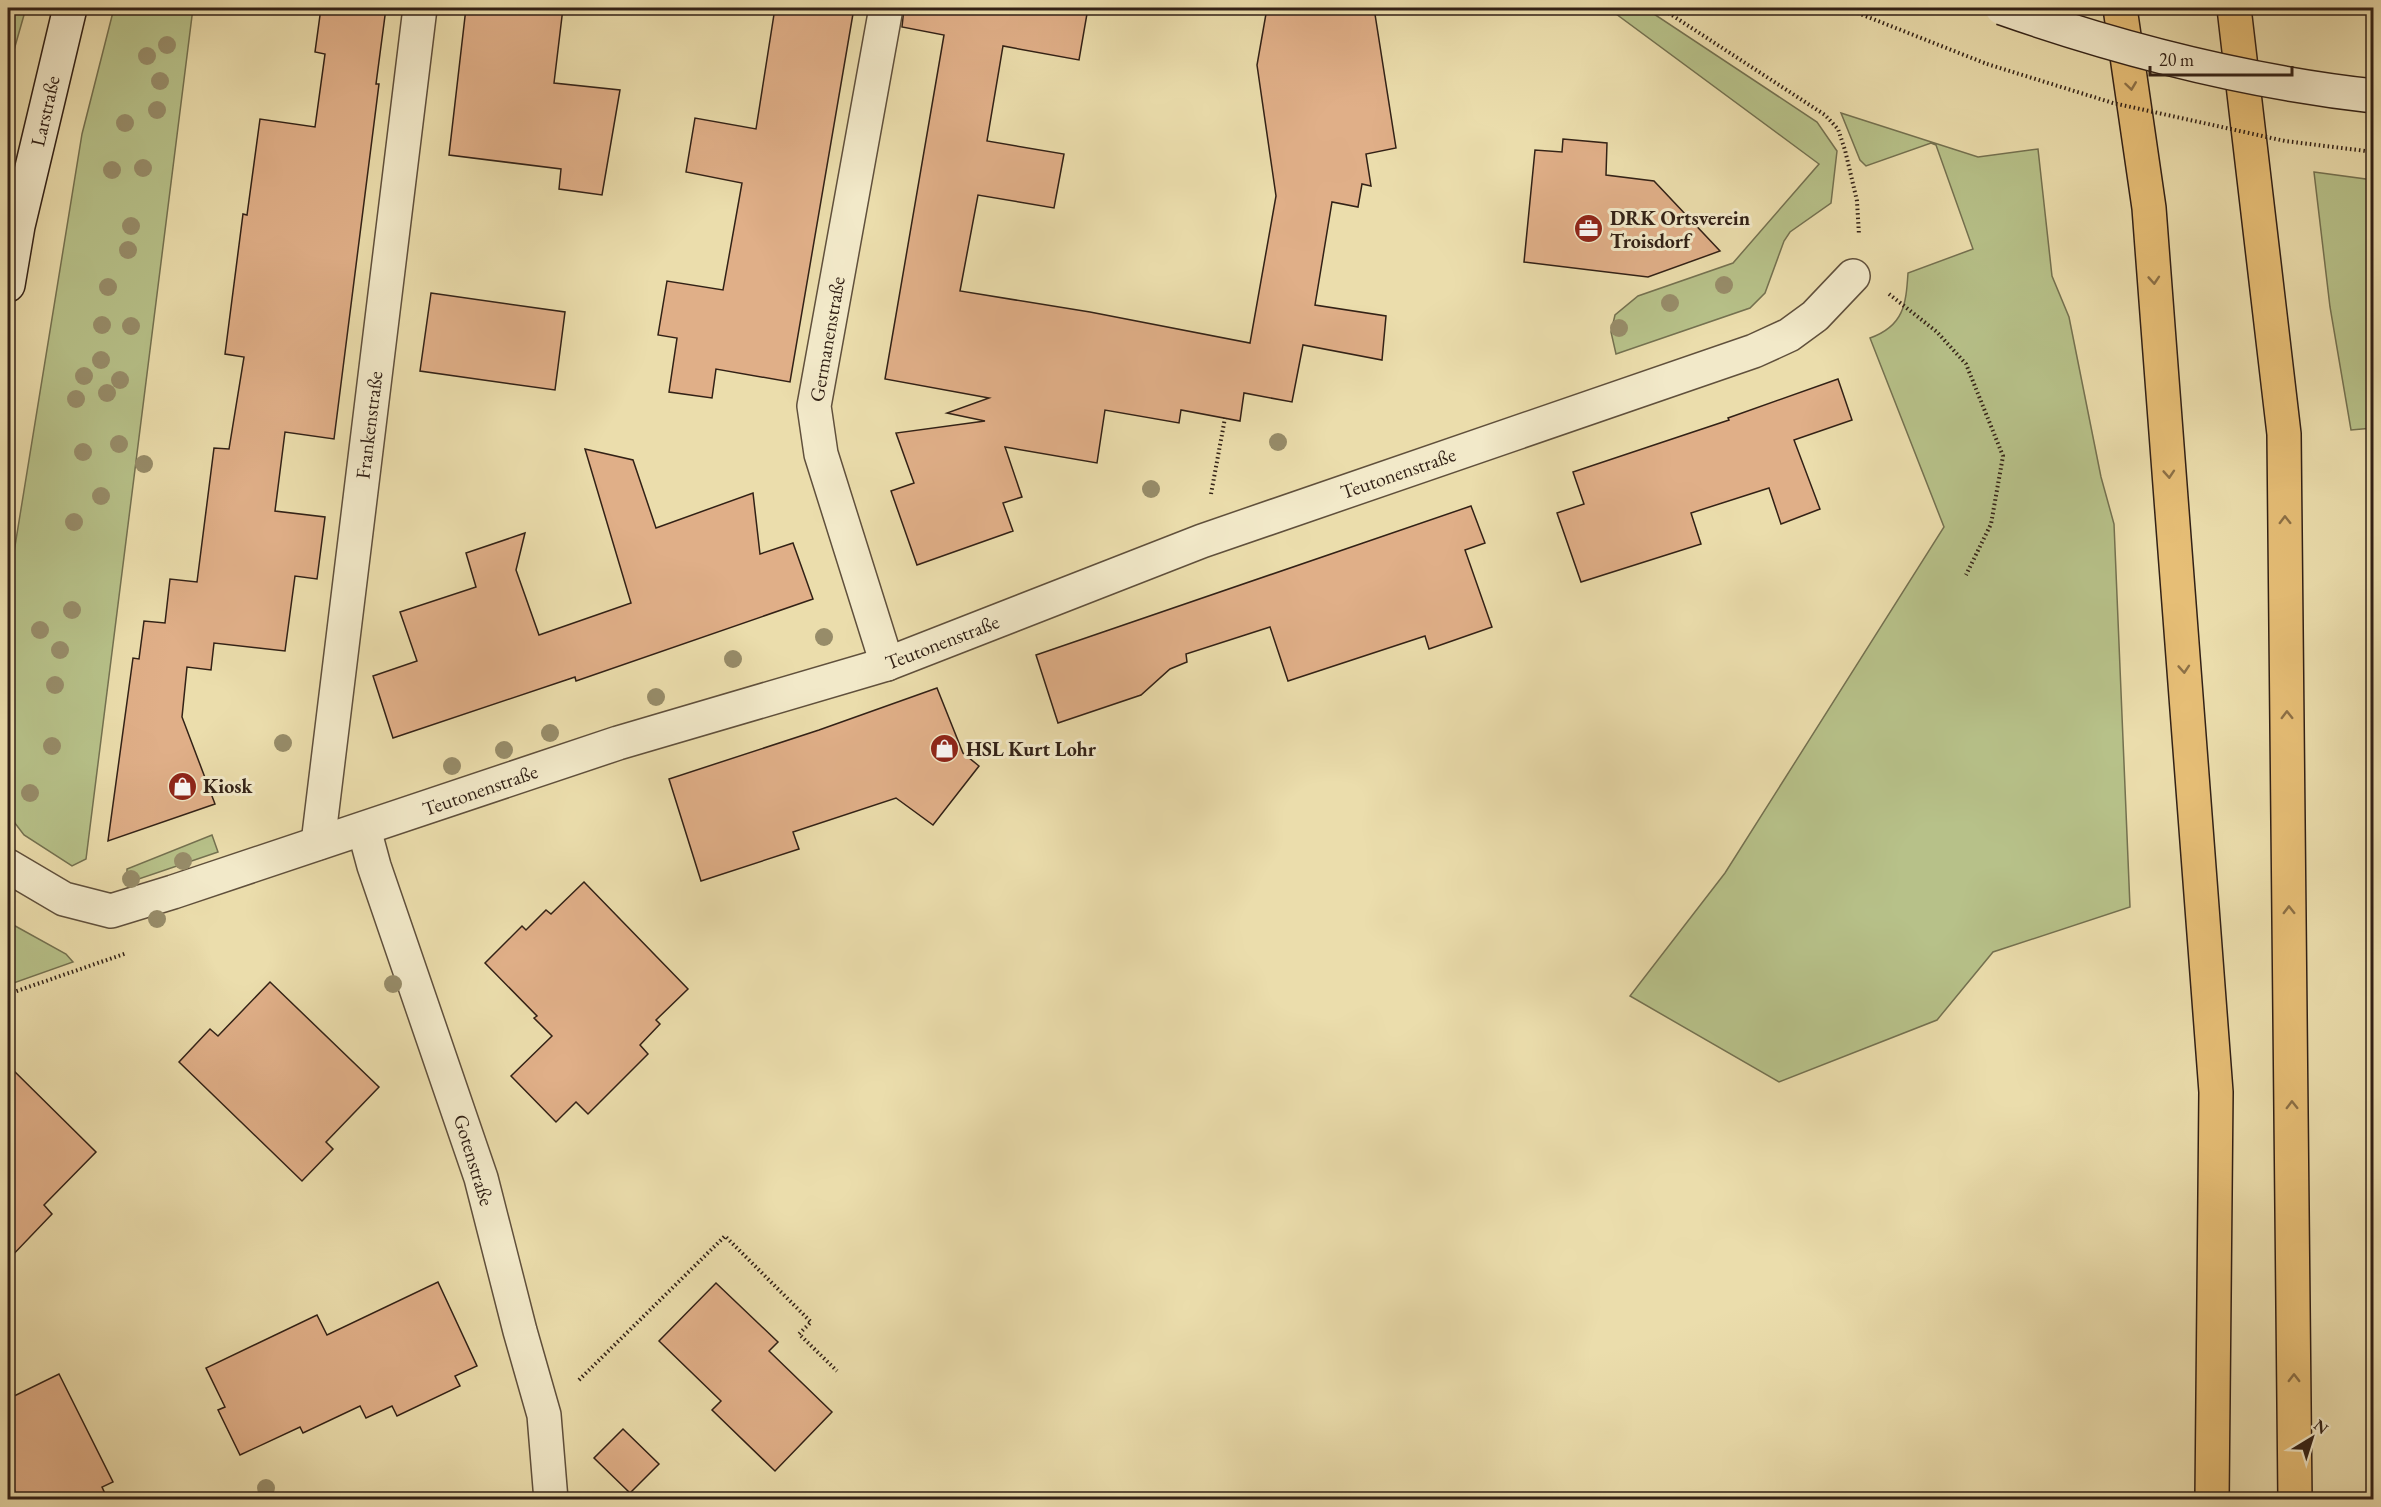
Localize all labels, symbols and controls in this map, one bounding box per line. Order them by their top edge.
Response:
scale bar [2150,39,2292,77]
text: 20 m [2159,48,2194,71]
street label: Larstraße [24,73,66,149]
one-way arrow [2125,82,2137,91]
place label: DRK Ortsverein Troisdorf [1610,205,1750,254]
office icon: DRK Ortsverein Troisdorf [1573,213,1605,245]
street label: Germanenstraße [803,274,851,404]
one-way arrow [2147,275,2160,284]
street label: Frankenstraße [349,369,389,480]
street label: Teutonenstraße [1337,441,1459,505]
one-way arrow [2162,470,2175,479]
one-way arrow [2279,515,2291,524]
street label: Teutonenstraße [881,608,1003,676]
one-way arrow [2177,664,2190,673]
one-way arrow [2281,710,2293,719]
shop icon: HSL Kurt Lohr [929,733,961,765]
place label: HSL Kurt Lohr [966,736,1097,762]
street label: Teutonenstraße [419,758,541,822]
shop icon: Kiosk [166,770,198,802]
place label: Kiosk [203,773,253,799]
one-way arrow [2283,905,2295,914]
one-way arrow [2285,1100,2298,1109]
street label: Gotenstraße [448,1111,500,1209]
one-way arrow [2288,1374,2300,1383]
north arrow [2282,1408,2342,1468]
text: N [2309,1414,2333,1439]

